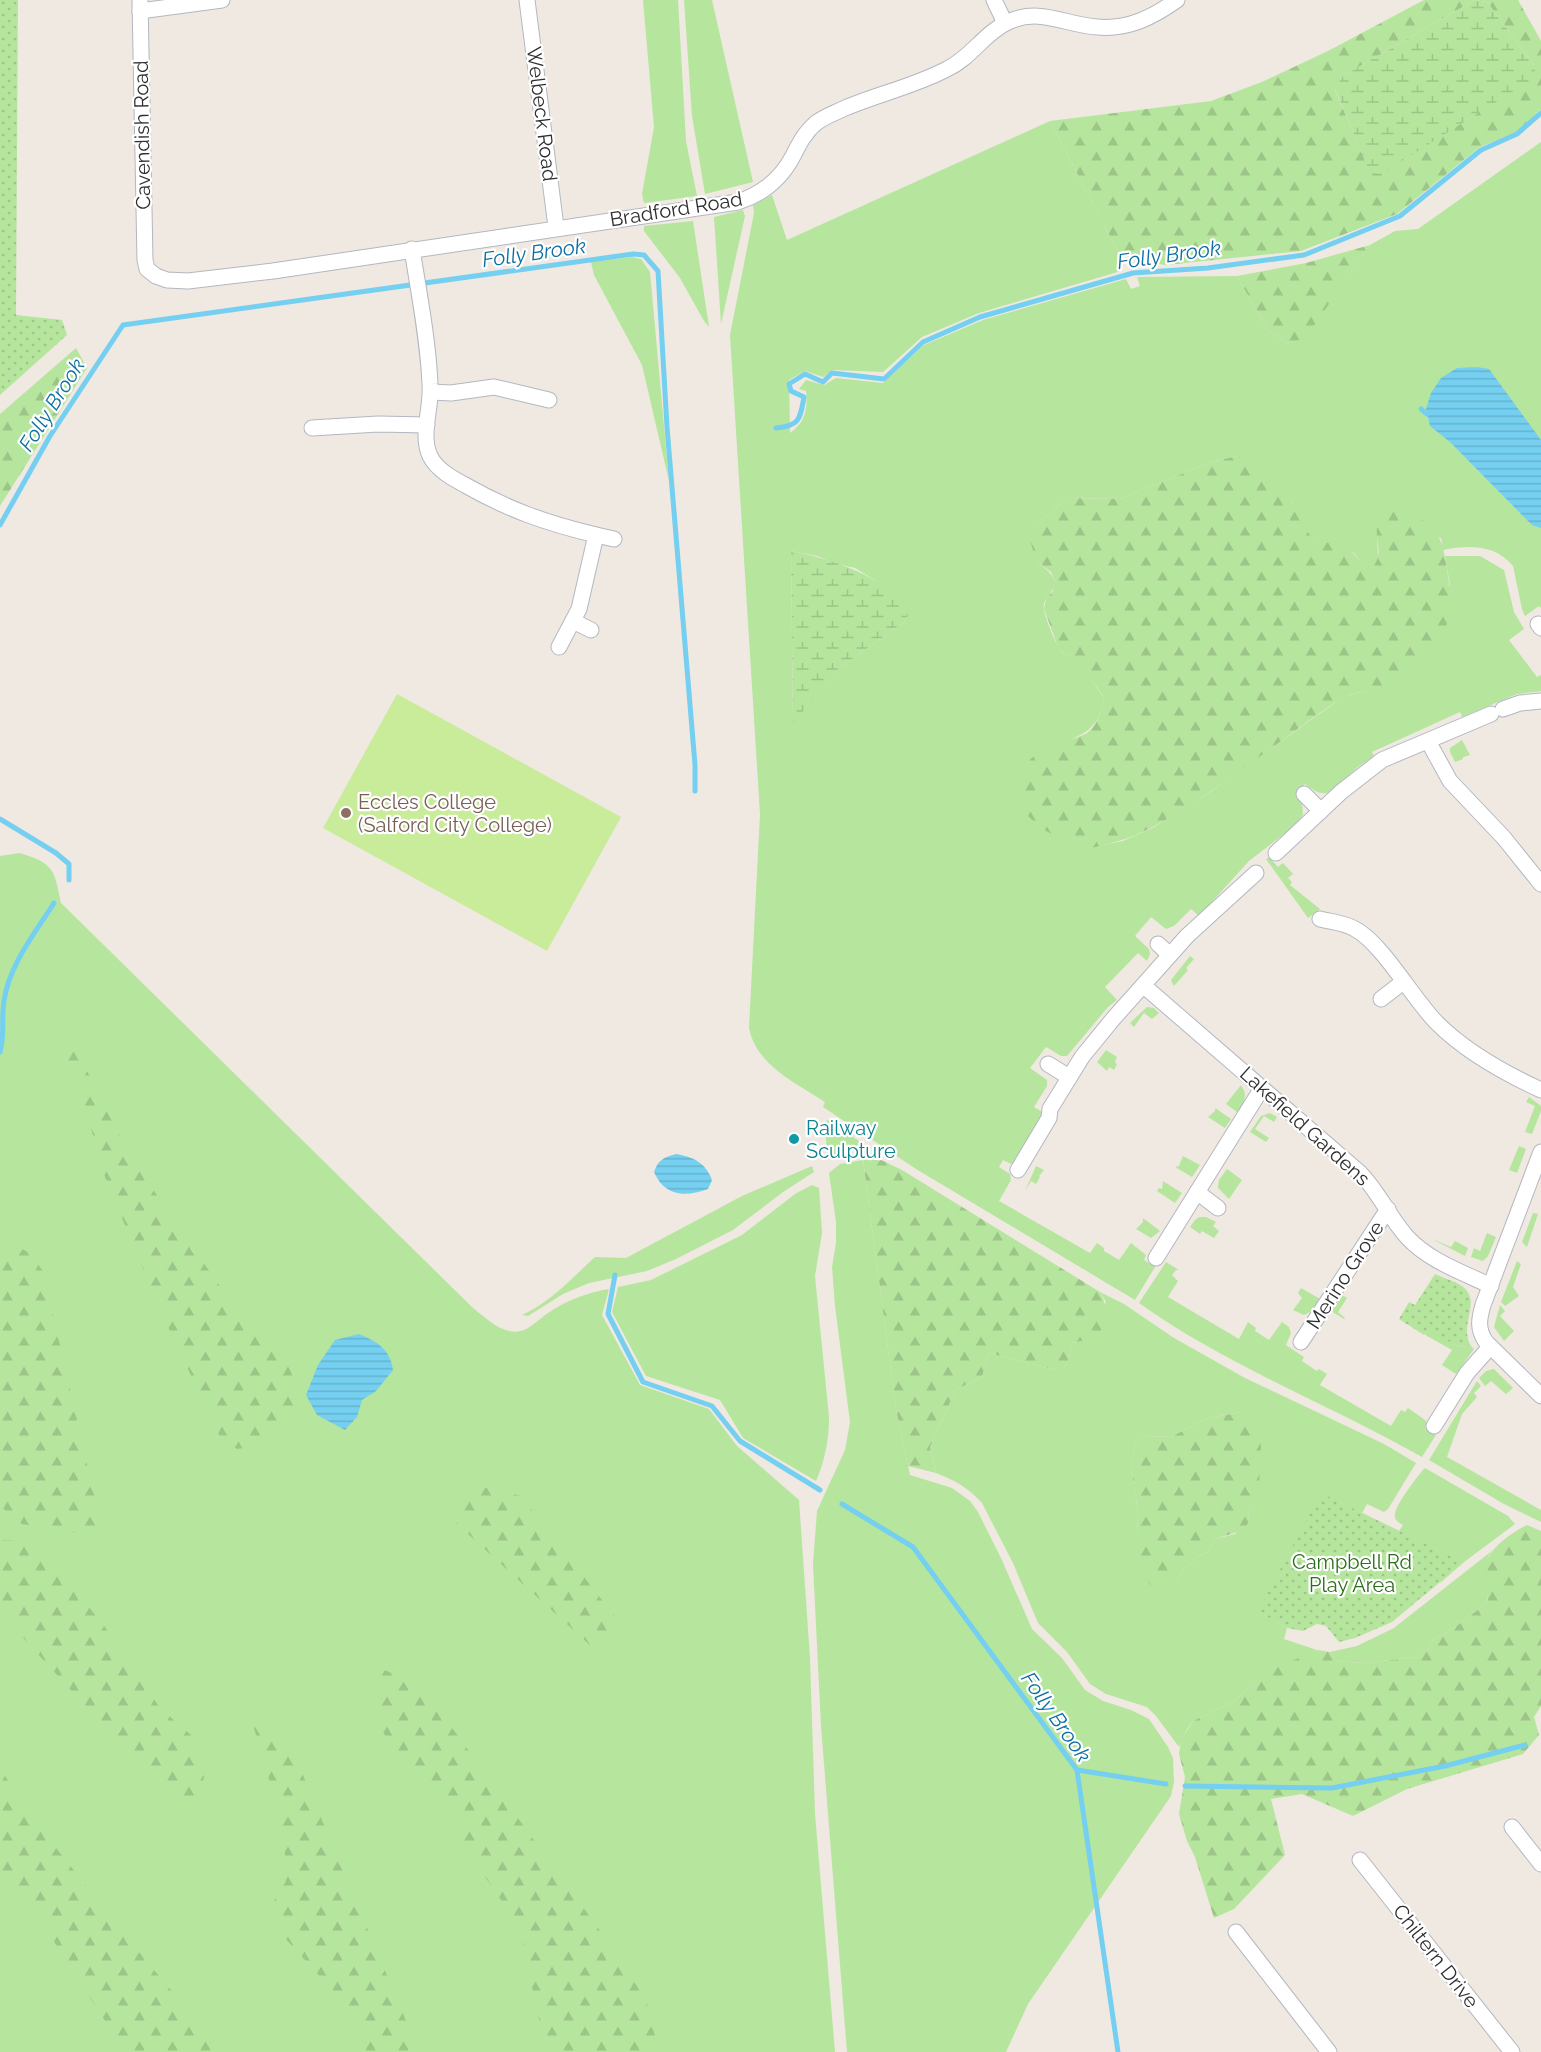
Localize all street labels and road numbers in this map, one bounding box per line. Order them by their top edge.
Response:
street label: Welbeck Road [522,45,562,183]
street label: Cavendish Road [129,60,155,210]
street label: Bradford Road [608,187,744,231]
street label: Lakefield Gardens [1235,1061,1375,1191]
street label: Merino Grove [1301,1216,1389,1333]
street label: Chiltern Drive [1388,1899,1484,2013]

